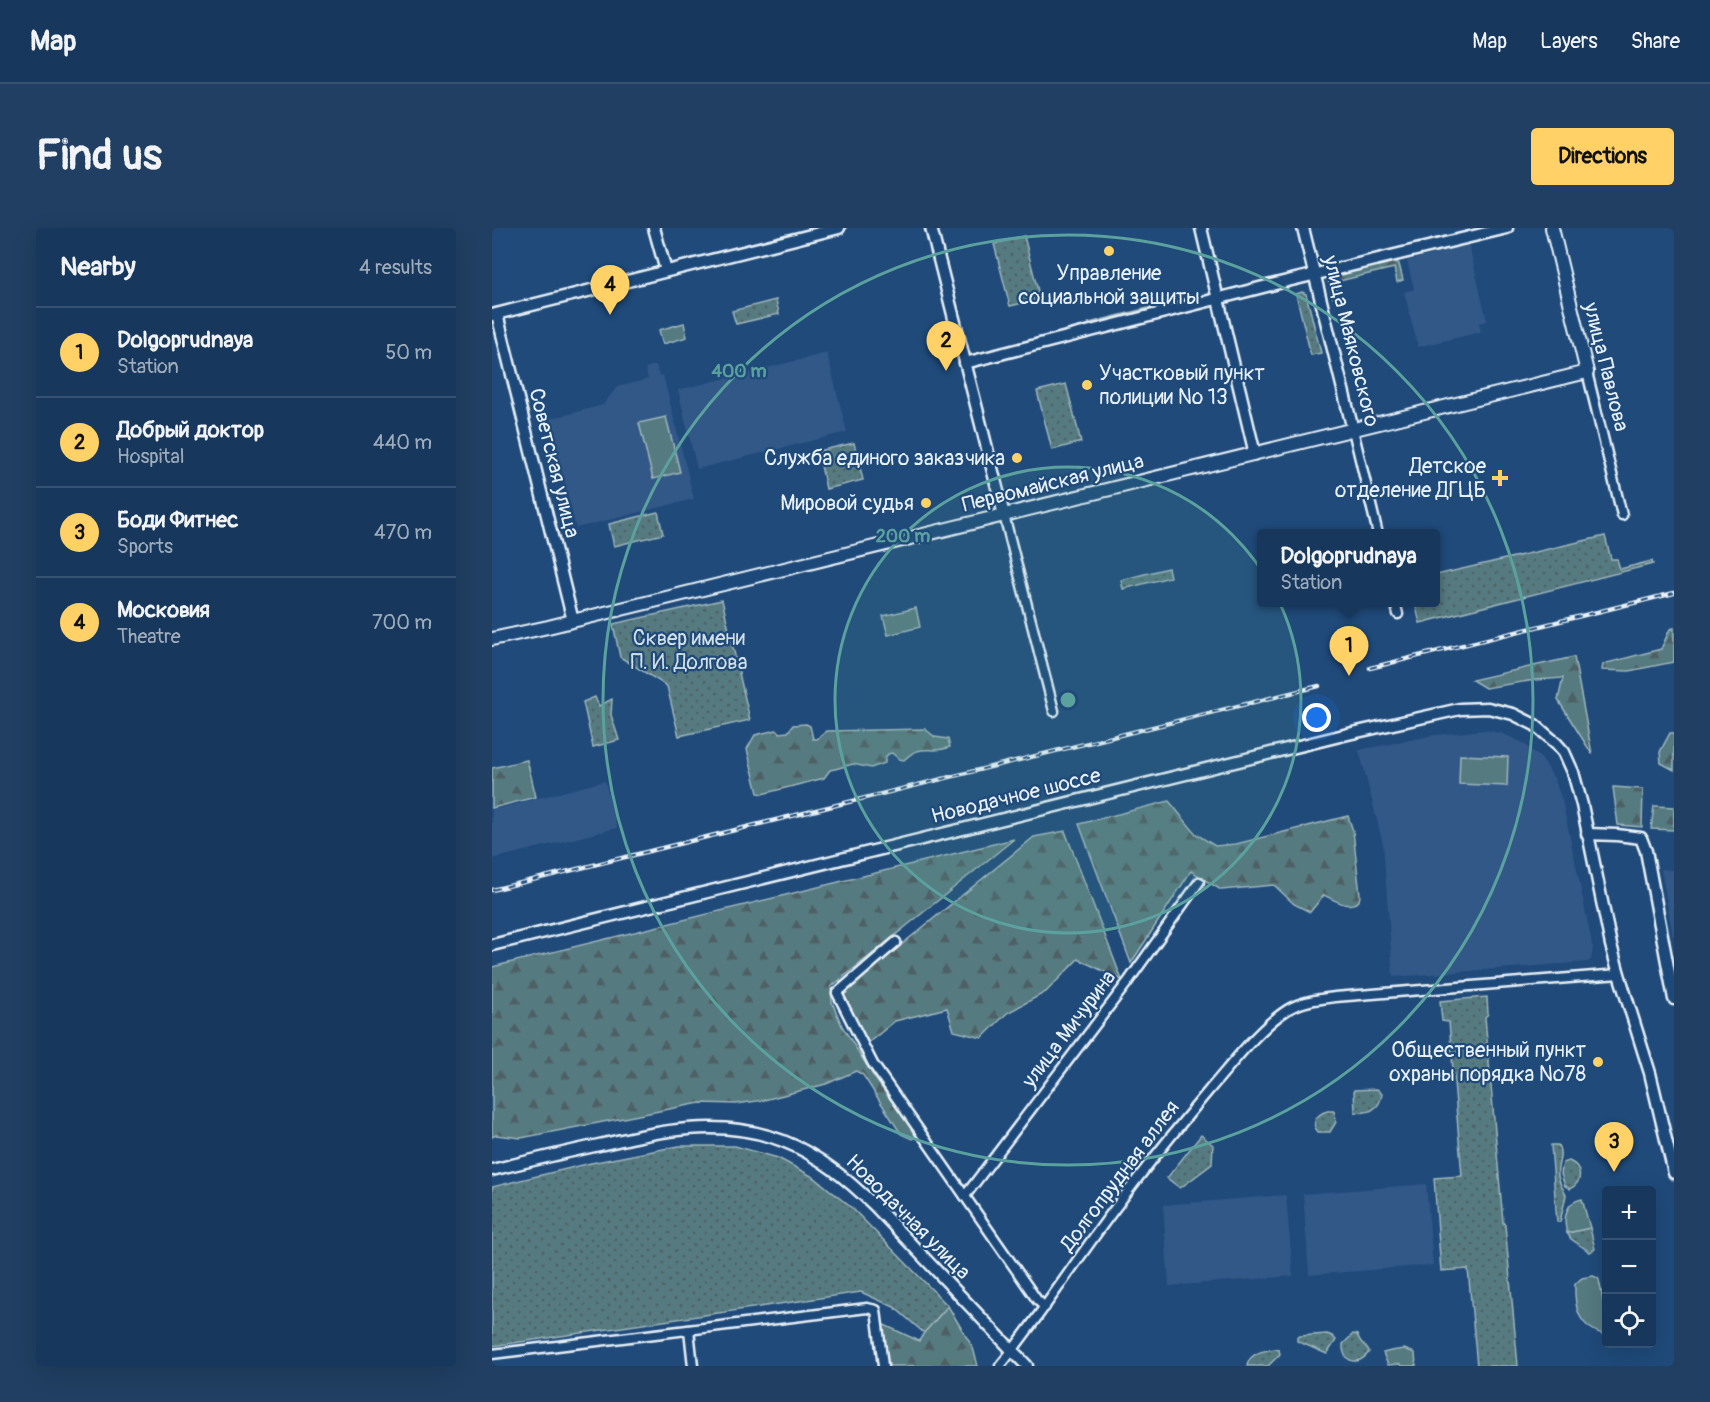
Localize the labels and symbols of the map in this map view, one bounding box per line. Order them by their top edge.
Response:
marker: Управление социальной защиты [1102,244,1116,258]
street label: улица Маяковского [1316,252,1385,429]
place label: Управление социальной защиты [1018,260,1200,311]
pin: 4 [590,266,630,315]
street label: улица Павлова [1577,299,1635,434]
pin: 2 [926,322,966,371]
text: 400 m [712,360,766,383]
place label: Участковый пункт полиции № 13 [1099,360,1265,411]
marker: Участковый пункт полиции № 13 [1080,378,1094,392]
street label: Советская улица [522,385,586,541]
place label: Служба единого заказчика [764,445,1005,472]
street label: Первомайская улица [959,447,1147,519]
marker: Служба единого заказчика [1010,451,1024,465]
place label: Детское отделение ДГЦБ [1335,453,1487,504]
marker: Детское отделение ДГЦБ [1491,469,1509,487]
place label: Мировой судья [780,490,914,517]
marker: Мировой судья [919,496,933,510]
text: 200 m [876,525,930,548]
park label: Сквер имени П. И. Долгова [631,625,747,676]
pin: 1 [1330,626,1368,676]
centre of rings [1058,690,1078,710]
your location [1302,703,1331,732]
street label: Новодачное шоссе [928,762,1104,830]
street label: улица Мичурина [1015,965,1122,1094]
place label: Общественный пункт охраны порядка №78 [1389,1037,1586,1088]
marker: Общественный пункт охраны порядка №78 [1591,1055,1605,1069]
street label: Долгопрудная аллея [1054,1095,1186,1258]
pin: 3 [1594,1122,1634,1172]
street label: Новодачная улица [840,1149,976,1285]

